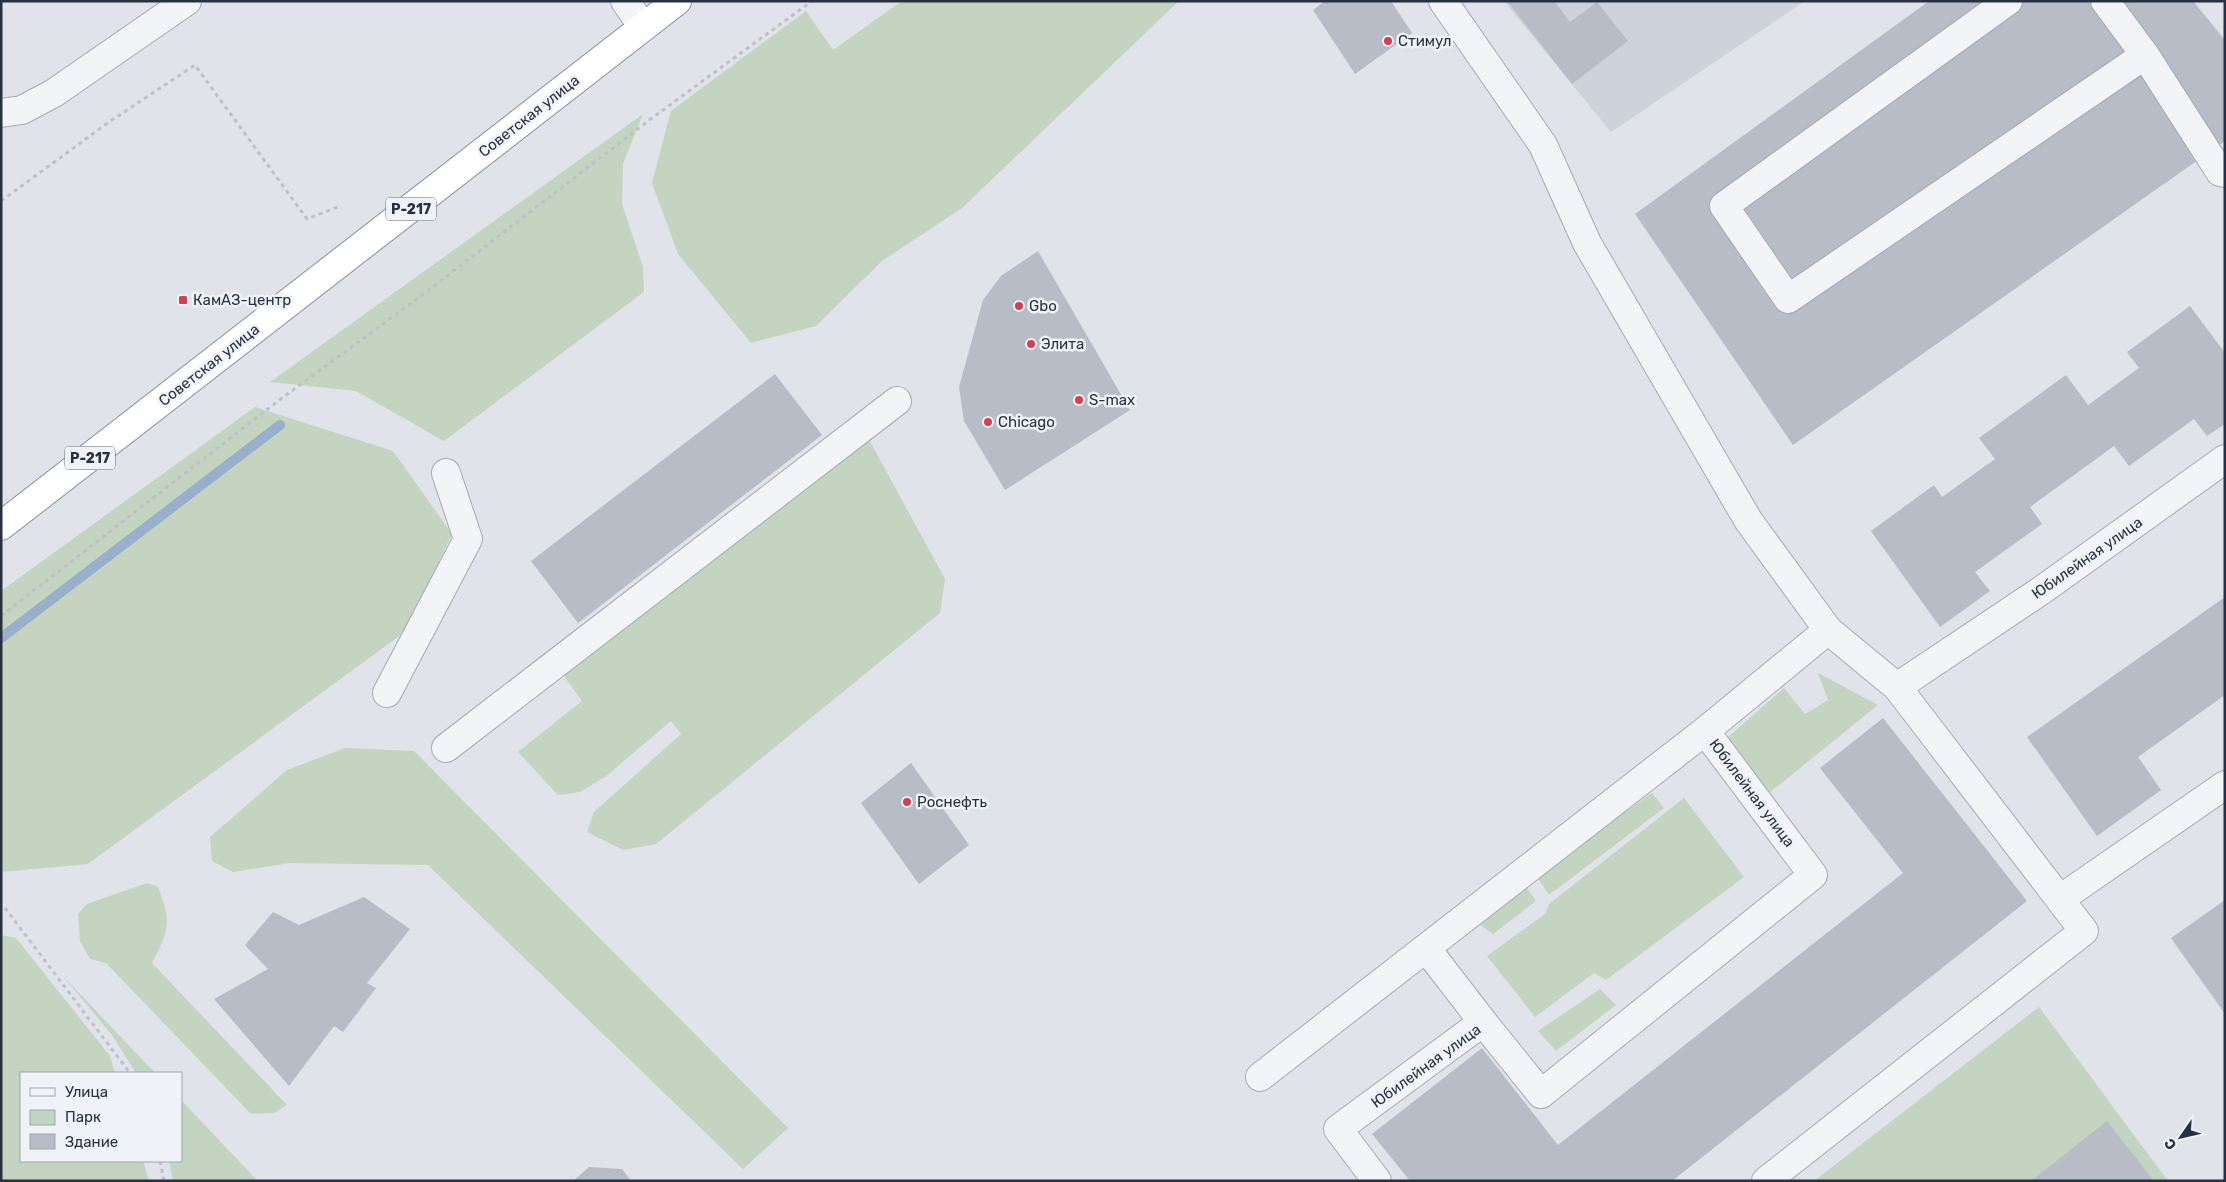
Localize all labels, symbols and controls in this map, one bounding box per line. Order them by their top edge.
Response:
place label: Стимул [1398,32,1452,50]
marker: Стимул [1382,35,1394,47]
street label: Советская улица [475,71,583,161]
road number: Р-217 [386,198,436,220]
place label: КамАЗ-центр [193,291,291,309]
marker: КамАЗ-центр [177,294,189,306]
place label: Gbo [1029,297,1057,315]
marker: Gbo [1013,300,1025,312]
street label: Советская улица [155,320,263,410]
place label: Элита [1041,335,1084,353]
marker: Элита [1025,338,1037,350]
place label: S-max [1089,391,1135,409]
marker: S-max [1073,394,1085,406]
place label: Chicago [998,413,1055,431]
marker: Chicago [982,416,994,428]
road number: Р-217 [65,446,115,469]
street label: Юбилейная улица [2028,513,2146,603]
street label: Юбилейная улица [1705,735,1799,851]
place label: Роснефть [917,793,987,811]
marker: Роснефть [901,796,913,808]
street label: Юбилейная улица [1368,1020,1484,1112]
legend [20,1072,182,1162]
text: Улица [65,1083,108,1101]
text: Парк [65,1108,101,1126]
north arrow [2156,1112,2206,1162]
text: Здание [65,1133,118,1151]
text: С [2161,1135,2180,1153]

